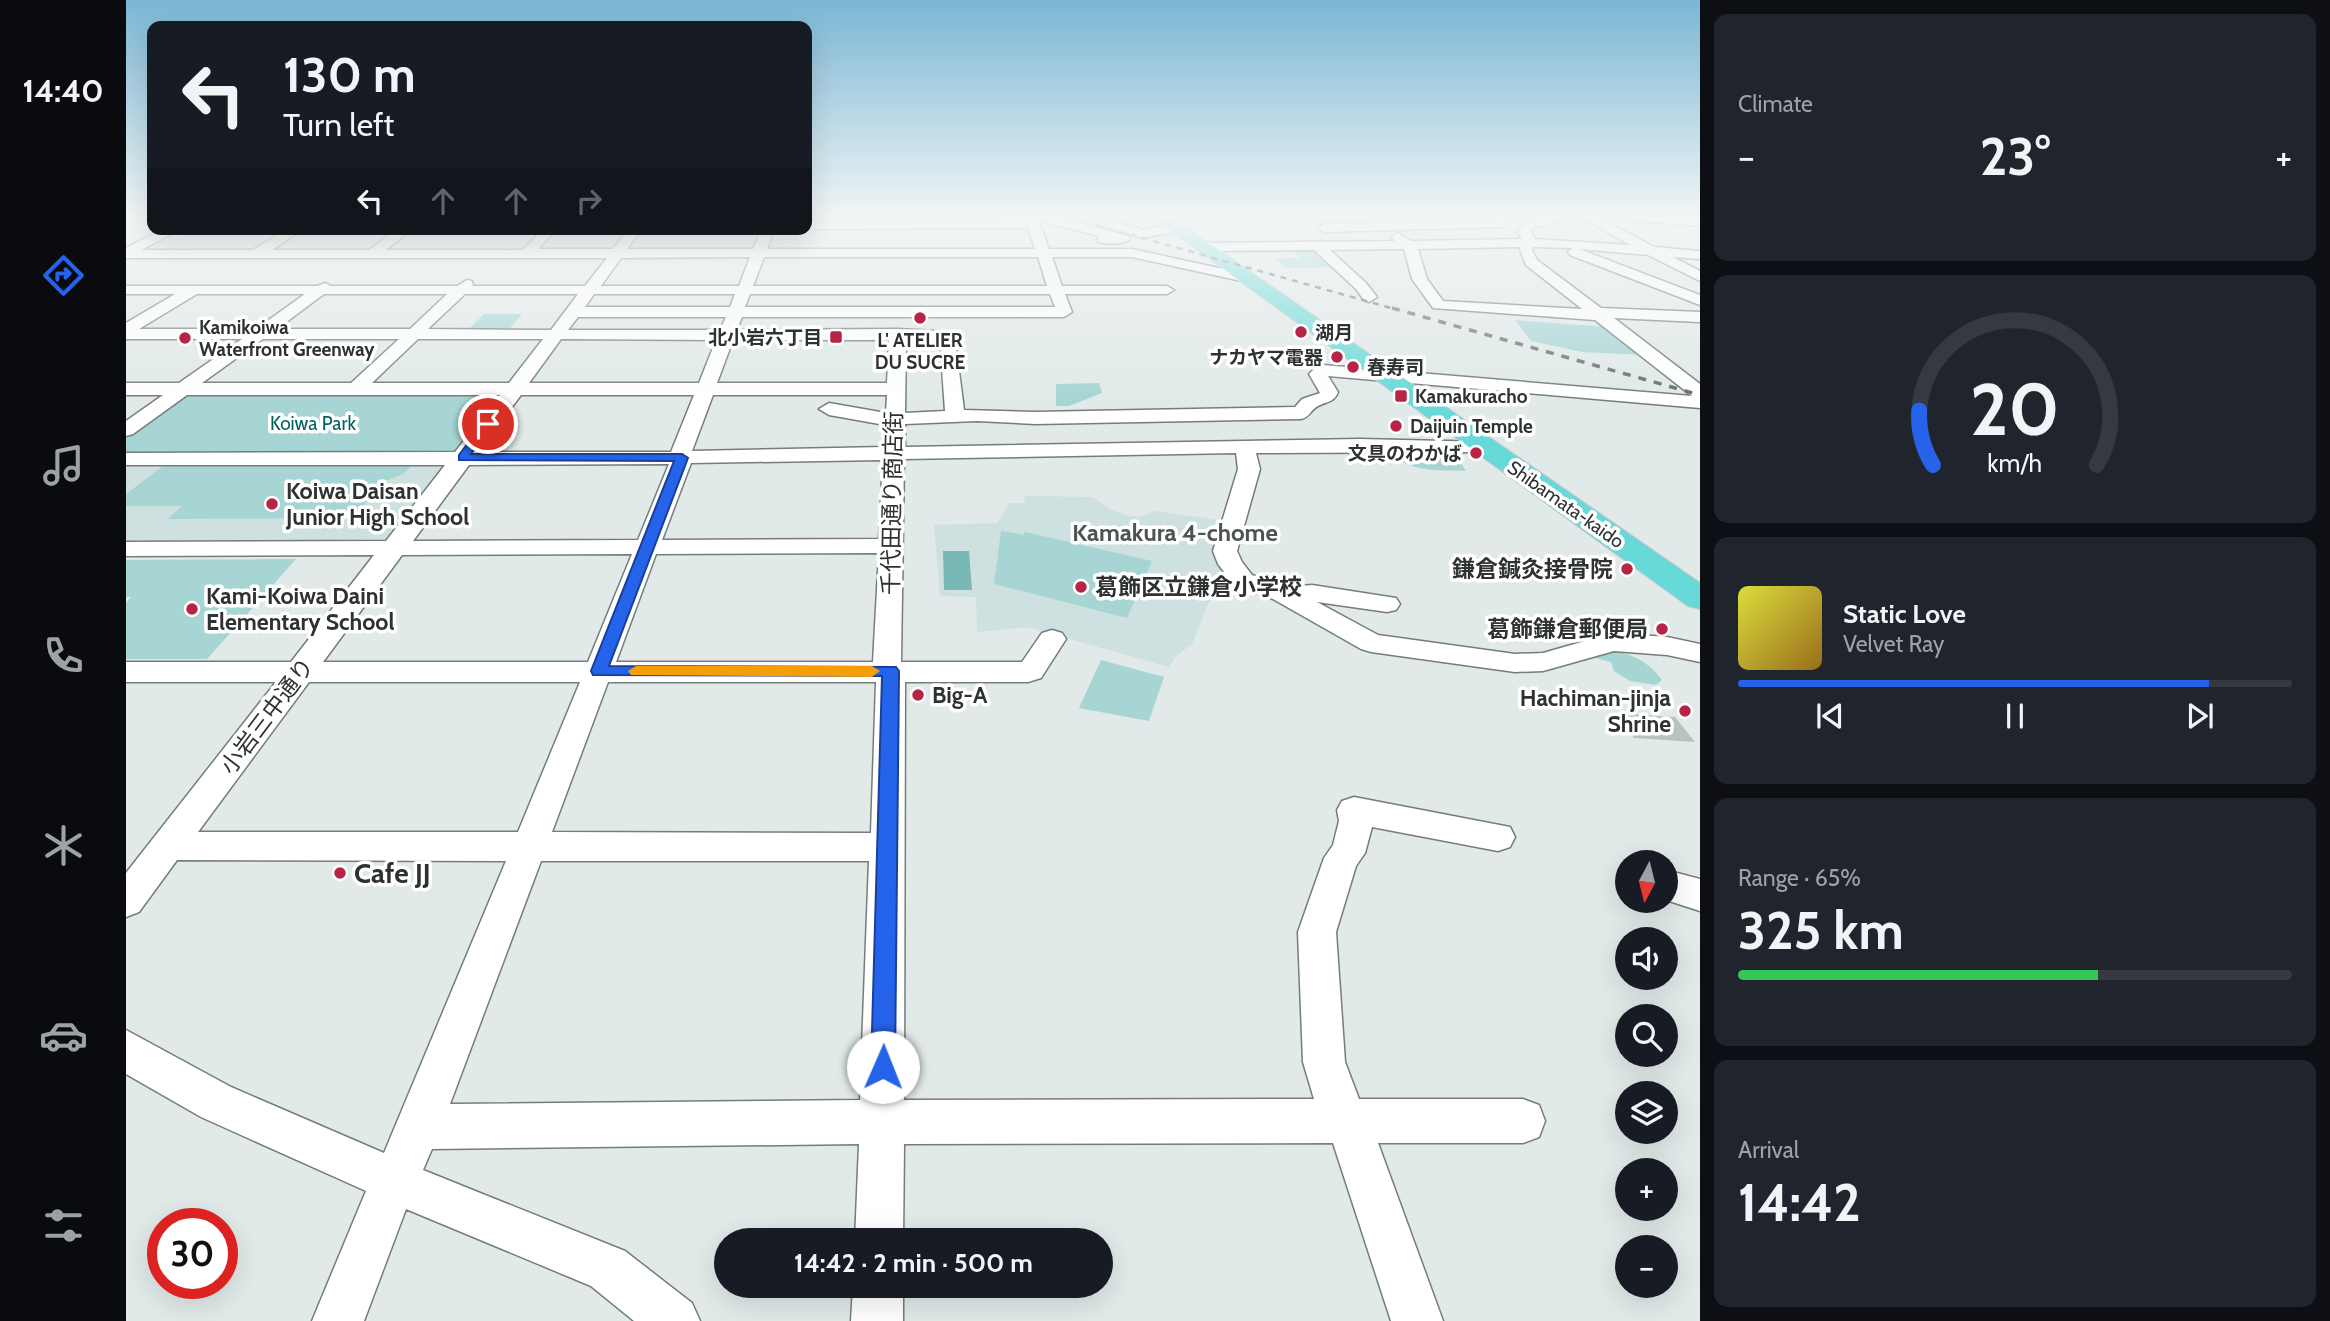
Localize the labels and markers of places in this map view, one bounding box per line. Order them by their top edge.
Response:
marker: L' ATELIER DU SUCRE [912,310,928,326]
place label: Kamikoiwa Waterfront Greenway [199,316,375,361]
place label: 湖月 [1315,321,1353,344]
marker: 湖月 [1293,324,1309,340]
place label: 北小岩六丁目 [708,326,822,349]
marker: 北小岩六丁目 [828,329,844,345]
place label: L' ATELIER DU SUCRE [875,329,965,374]
marker: Kamikoiwa Waterfront Greenway [177,330,193,346]
place label: ナカヤマ電器 [1209,346,1323,369]
marker: ナカヤマ電器 [1329,349,1345,365]
place label: 春寿司 [1367,356,1424,379]
marker: 春寿司 [1345,359,1361,375]
place label: Kamakuracho [1415,385,1528,408]
marker: Kamakuracho [1393,388,1409,404]
pin [458,394,518,454]
place label: Daijuin Temple [1410,415,1533,438]
marker: Daijuin Temple [1388,418,1404,434]
place label: 文具のわかば [1348,442,1462,465]
marker: 文具のわかば [1468,445,1484,461]
place label: Koiwa Daisan Junior High School [285,477,469,531]
marker: Koiwa Daisan Junior High School [264,496,280,512]
place label: 鎌倉鍼灸接骨院 [1452,555,1613,583]
marker: 鎌倉鍼灸接骨院 [1619,561,1635,577]
place label: 葛飾区立鎌倉小学校 [1095,573,1302,601]
marker: 葛飾区立鎌倉小学校 [1073,579,1089,595]
place label: Kami-Koiwa Daini Elementary School [206,582,394,636]
marker: Kami-Koiwa Daini Elementary School [184,601,200,617]
place label: 葛飾鎌倉郵便局 [1487,615,1648,643]
marker: 葛飾鎌倉郵便局 [1654,621,1670,637]
place label: Big-A [932,681,988,709]
place label: Hachiman-jinja Shrine [1520,684,1672,738]
marker: Big-A [910,687,926,703]
marker: Hachiman-jinja Shrine [1677,703,1693,719]
place label: Cafe JJ [354,856,431,890]
marker: Cafe JJ [332,865,348,881]

